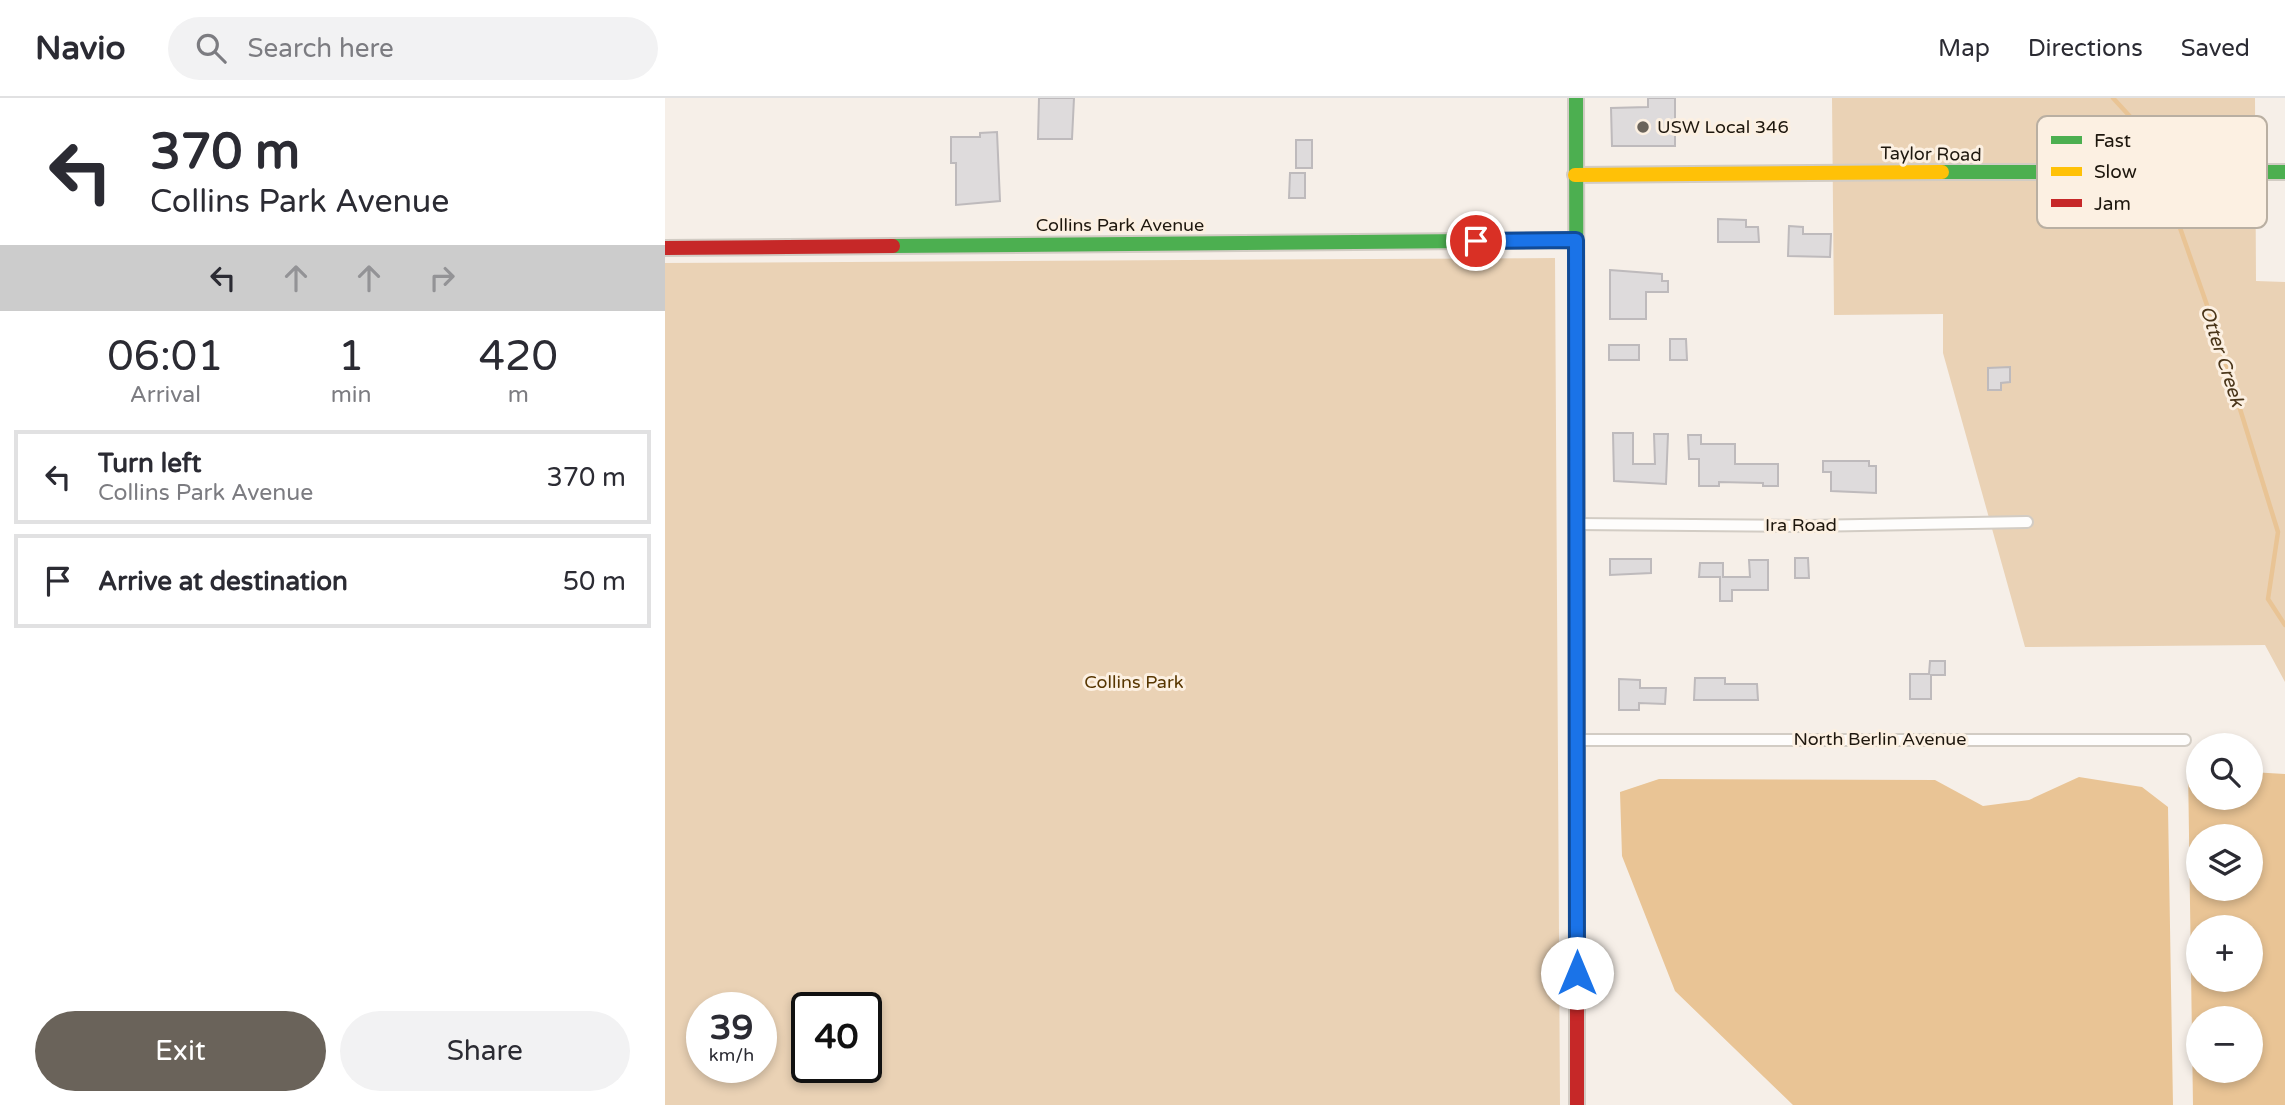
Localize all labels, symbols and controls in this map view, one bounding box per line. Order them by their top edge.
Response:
search box [168,17,658,80]
text: Navio [35,29,126,68]
icon: search [192,29,230,67]
text: Search here [248,33,394,64]
text: Map [1938,34,1990,63]
text: Directions [2028,34,2143,63]
text: Saved [2181,34,2250,63]
place label: USW Local 346 [1657,116,1789,138]
legend [2037,116,2267,228]
marker: USW Local 346 [1635,119,1651,135]
text: 370 m [150,123,300,182]
icon: left [35,126,126,217]
text: Fast [2094,130,2131,152]
street label: Taylor Road [1880,142,1982,166]
text: Slow [2094,161,2137,183]
text: Collins Park Avenue [150,183,449,221]
text: Jam [2094,193,2131,215]
pin [1446,211,1506,271]
street label: Collins Park Avenue [1036,214,1204,236]
icon: arrive [1457,222,1495,260]
icon: left [204,259,242,297]
icon: ahead [277,259,315,297]
icon: ahead [350,259,388,297]
icon: right [423,259,461,297]
water label: Otter Creek [2195,303,2249,411]
text: 06:01 [107,331,224,382]
text: 1 [338,331,364,382]
text: 420 [479,331,558,382]
text: Arrival [130,381,201,409]
text: min [331,381,372,409]
text: m [508,381,529,409]
text: Turn left [98,448,201,479]
icon: left [39,458,77,496]
text: 370 m [546,462,626,493]
text: Collins Park Avenue [98,479,313,507]
street label: Ira Road [1765,514,1837,536]
icon: arrive [39,562,77,600]
text: Arrive at destination [98,566,348,597]
text: 50 m [563,566,626,597]
park label: Collins Park [1084,671,1184,693]
street label: North Berlin Avenue [1793,728,1967,750]
map controls [2186,733,2263,1083]
button: search [2186,733,2263,810]
button: layers [2186,824,2263,901]
button: + [2186,915,2263,992]
position arrow [1540,936,1614,1010]
speed limit sign: 40 [791,992,882,1083]
button: − [2186,1006,2263,1083]
text: 39 [710,1007,753,1049]
button: Exit [35,1011,326,1091]
button: Share [340,1011,630,1091]
text: km/h [709,1044,754,1066]

